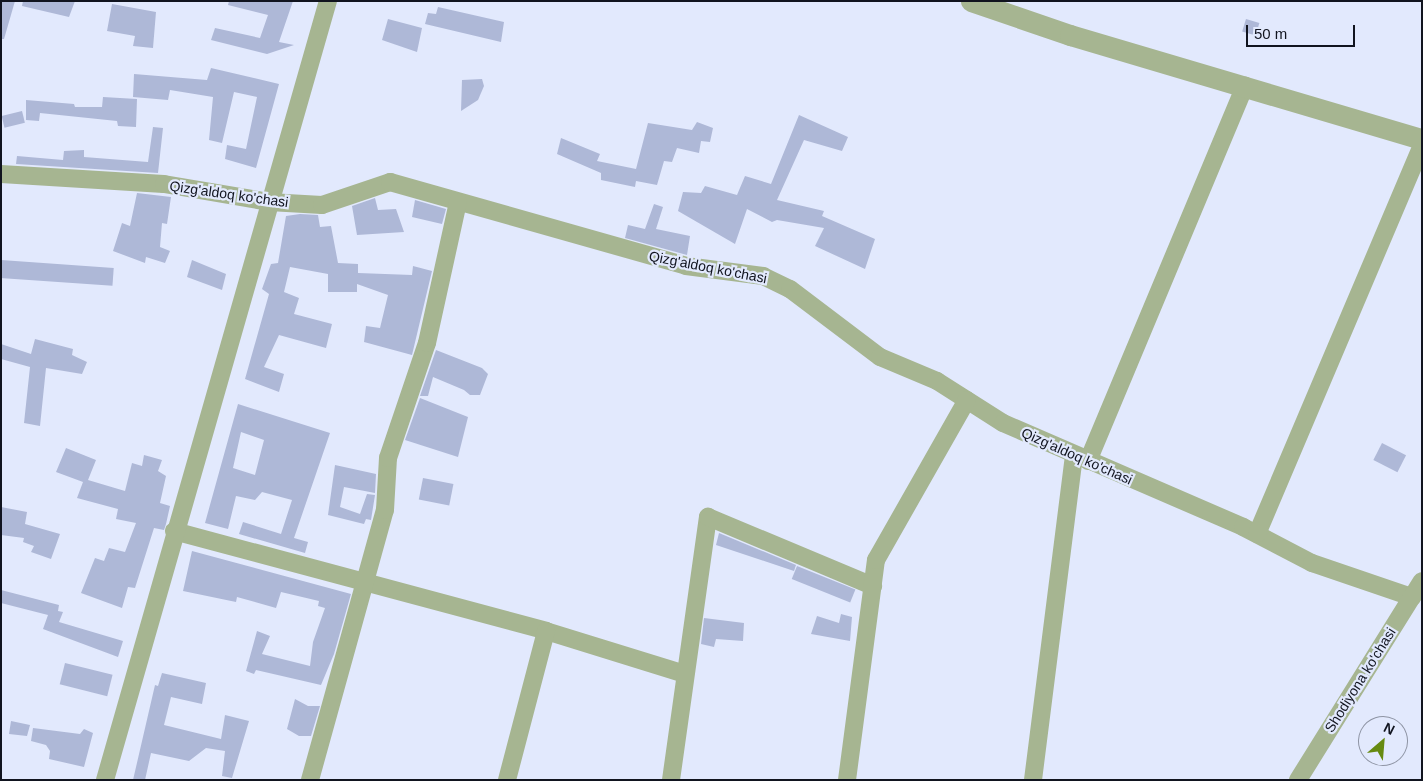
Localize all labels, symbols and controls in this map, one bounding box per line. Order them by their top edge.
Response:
scale bar [1248,15,1357,47]
text: 50 m [1254,25,1287,42]
street label: Qizg'aldoq ko'chasi [169,177,289,211]
street label: Qizg'aldoq ko'chasi [648,247,768,287]
street label: Qizg'aldoq ko'chasi [1019,424,1135,488]
street label: Shodiyona ko'chasi [1321,625,1399,735]
north arrow [1358,716,1408,766]
text: N [1381,719,1397,738]

